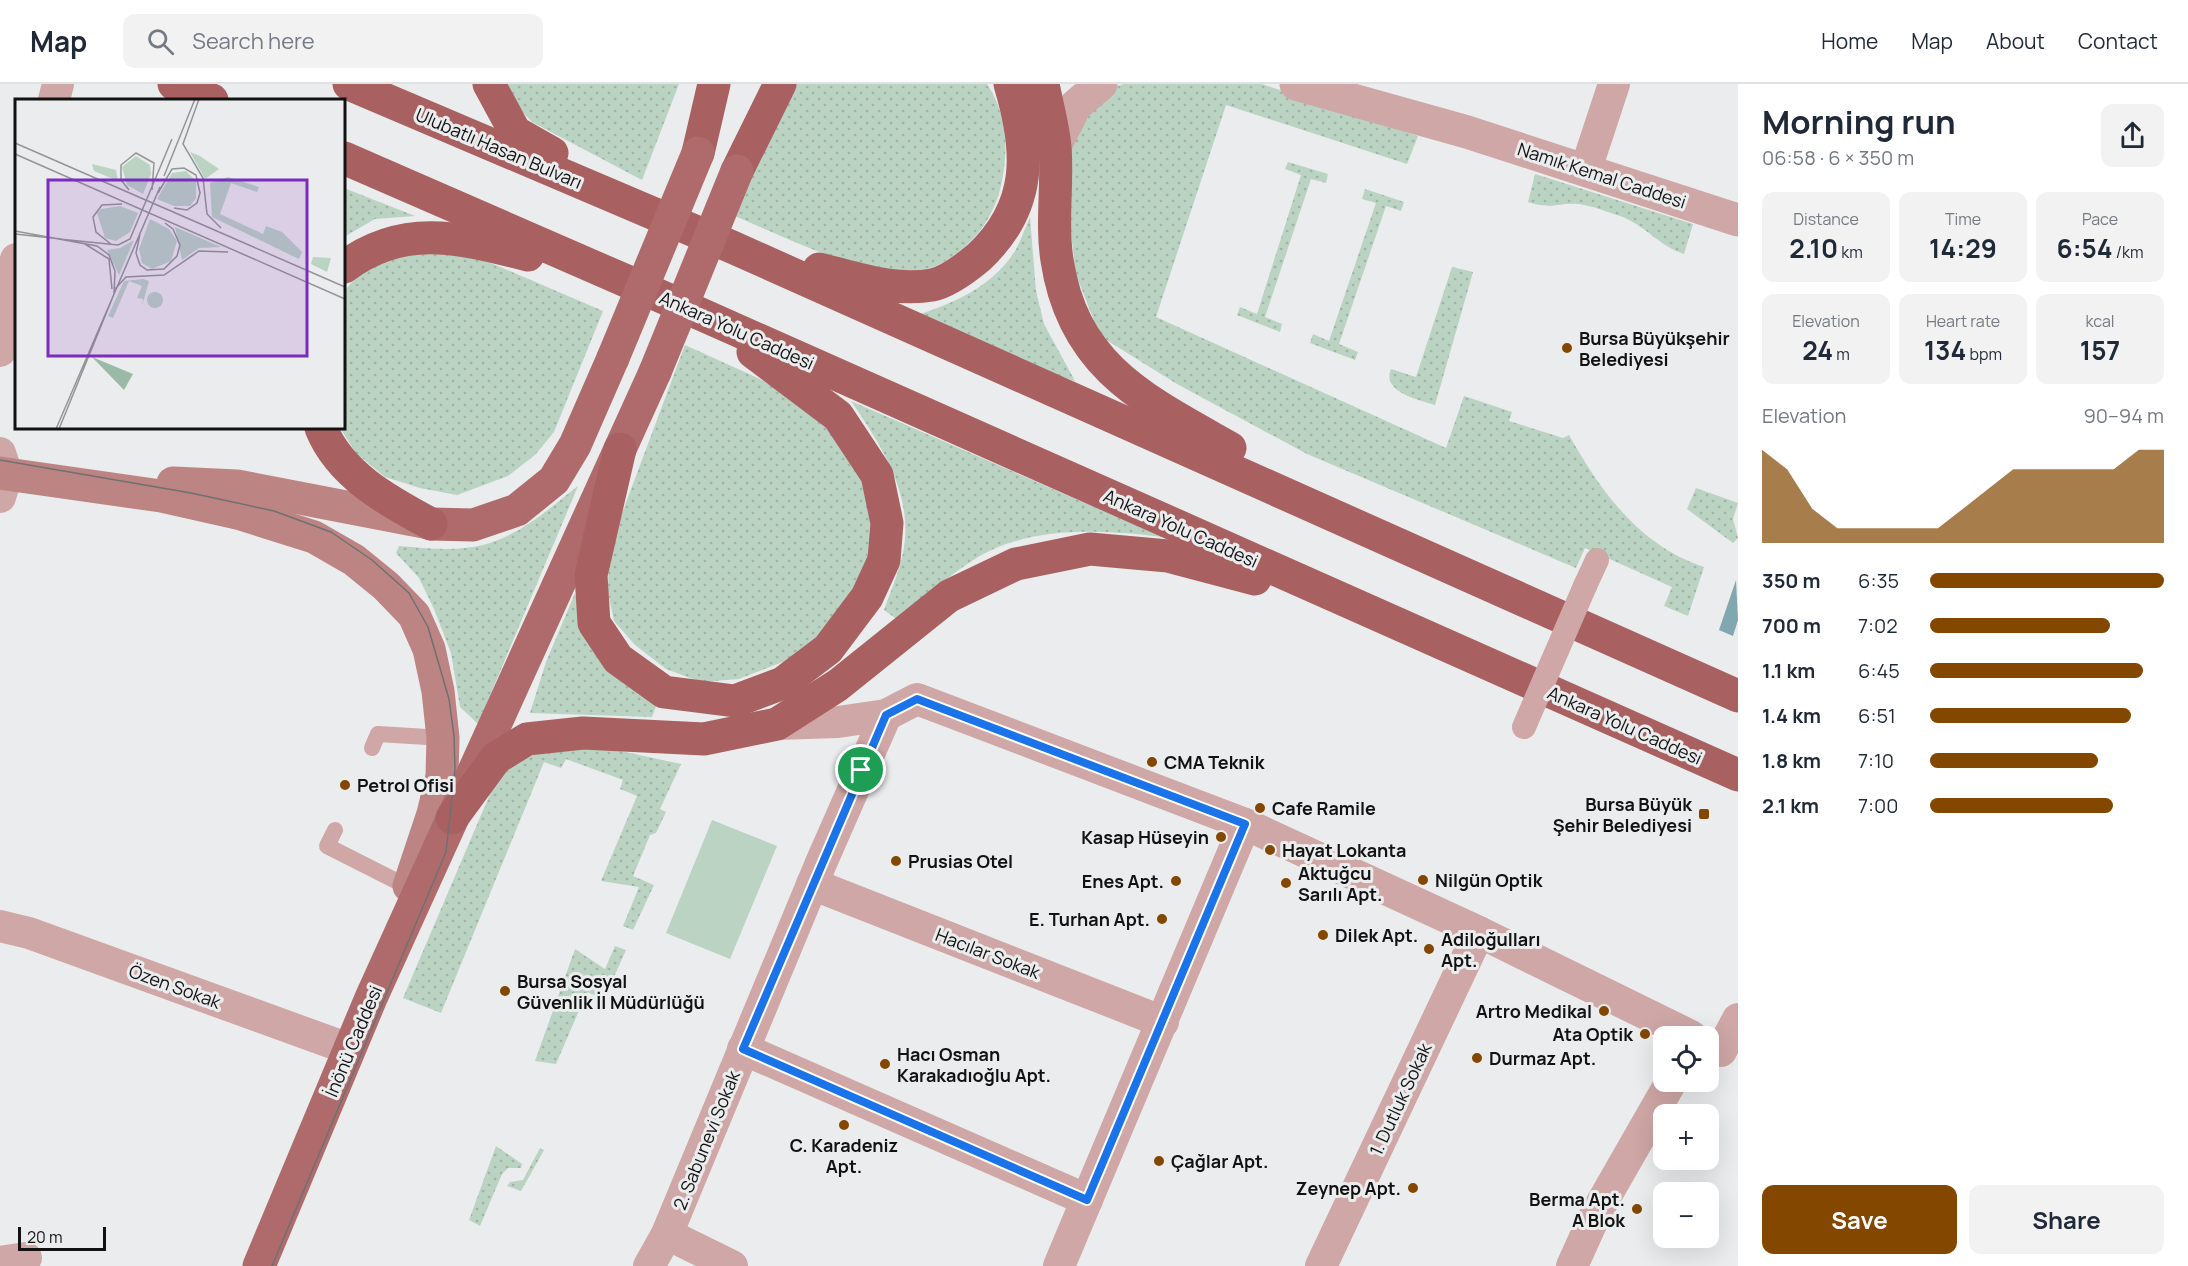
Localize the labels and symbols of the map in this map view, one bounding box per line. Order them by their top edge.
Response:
inset map [15,99,345,429]
street label: Ulubatlı Hasan Bulvarı [412,102,586,194]
street label: Namık Kemal Caddesi [1515,136,1689,214]
street label: Ankara Yolu Caddesi [656,285,818,375]
place label: Bursa Büyükşehir Belediyesi [1579,326,1730,371]
marker: Bursa Büyükşehir Belediyesi [1560,341,1574,355]
street label: Ankara Yolu Caddesi [1100,483,1262,573]
street label: Ankara Yolu Caddesi [1544,680,1706,770]
pin [835,744,886,795]
place label: CMA Teknik [1164,750,1266,774]
marker: CMA Teknik [1145,755,1159,769]
place label: Petrol Ofisi [357,773,454,797]
marker: Petrol Ofisi [338,778,352,792]
place label: Bursa Büyük Şehir Belediyesi [1553,792,1693,837]
place label: Cafe Ramile [1272,796,1376,820]
marker: Cafe Ramile [1253,801,1267,815]
marker: Bursa Büyük Şehir Belediyesi [1697,807,1711,821]
place label: Kasap Hüseyin [1081,825,1209,849]
marker: Kasap Hüseyin [1214,830,1228,844]
place label: Hayat Lokanta [1282,838,1407,862]
marker: Hayat Lokanta [1263,843,1277,857]
place label: Prusias Otel [908,849,1013,873]
marker: Prusias Otel [889,854,903,868]
place label: Aktuğcu Sarılı Apt. [1298,861,1383,906]
place label: Nilgün Optik [1435,868,1544,892]
place label: Enes Apt. [1082,869,1164,893]
marker: Nilgün Optik [1416,873,1430,887]
marker: Enes Apt. [1169,874,1183,888]
marker: Aktuğcu Sarılı Apt. [1279,876,1293,890]
place label: E. Turhan Apt. [1029,907,1150,931]
marker: E. Turhan Apt. [1155,912,1169,926]
street label: Hacılar Sokak [932,922,1045,984]
place label: Dilek Apt. [1335,923,1418,947]
place label: Adiloğulları Apt. [1441,927,1540,972]
marker: Dilek Apt. [1316,928,1330,942]
marker: Adiloğulları Apt. [1422,942,1436,956]
street label: Özen Sokak [126,958,225,1014]
place label: Bursa Sosyal Güvenlik İl Müdürlüğü [517,969,705,1014]
street label: İnönü Caddesi [319,982,387,1100]
marker: Bursa Sosyal Güvenlik İl Müdürlüğü [498,984,512,998]
place label: Artro Medikal [1476,999,1592,1023]
marker: Artro Medikal [1597,1004,1611,1018]
place label: Ata Optik [1552,1022,1634,1046]
marker: Ata Optik [1638,1027,1652,1041]
street label: 1. Dutluk Sokak [1363,1038,1437,1159]
place label: Hacı Osman Karakadıoğlu Apt. [897,1042,1051,1087]
place label: Durmaz Apt. [1489,1046,1596,1070]
marker: Durmaz Apt. [1470,1051,1484,1065]
marker: Hacı Osman Karakadıoğlu Apt. [878,1057,892,1071]
street label: 2. Sabunevi Sokak [667,1066,745,1213]
marker: C. Karadeniz Apt. [837,1118,851,1132]
place label: C. Karadeniz Apt. [790,1133,898,1178]
place label: Çağlar Apt. [1171,1149,1268,1173]
marker: Çağlar Apt. [1152,1154,1166,1168]
place label: Zeynep Apt. [1296,1176,1401,1200]
marker: Zeynep Apt. [1406,1181,1420,1195]
place label: Berma Apt. A Blok [1529,1187,1626,1232]
marker: Berma Apt. A Blok [1630,1202,1644,1216]
scale bar [18,1224,106,1252]

